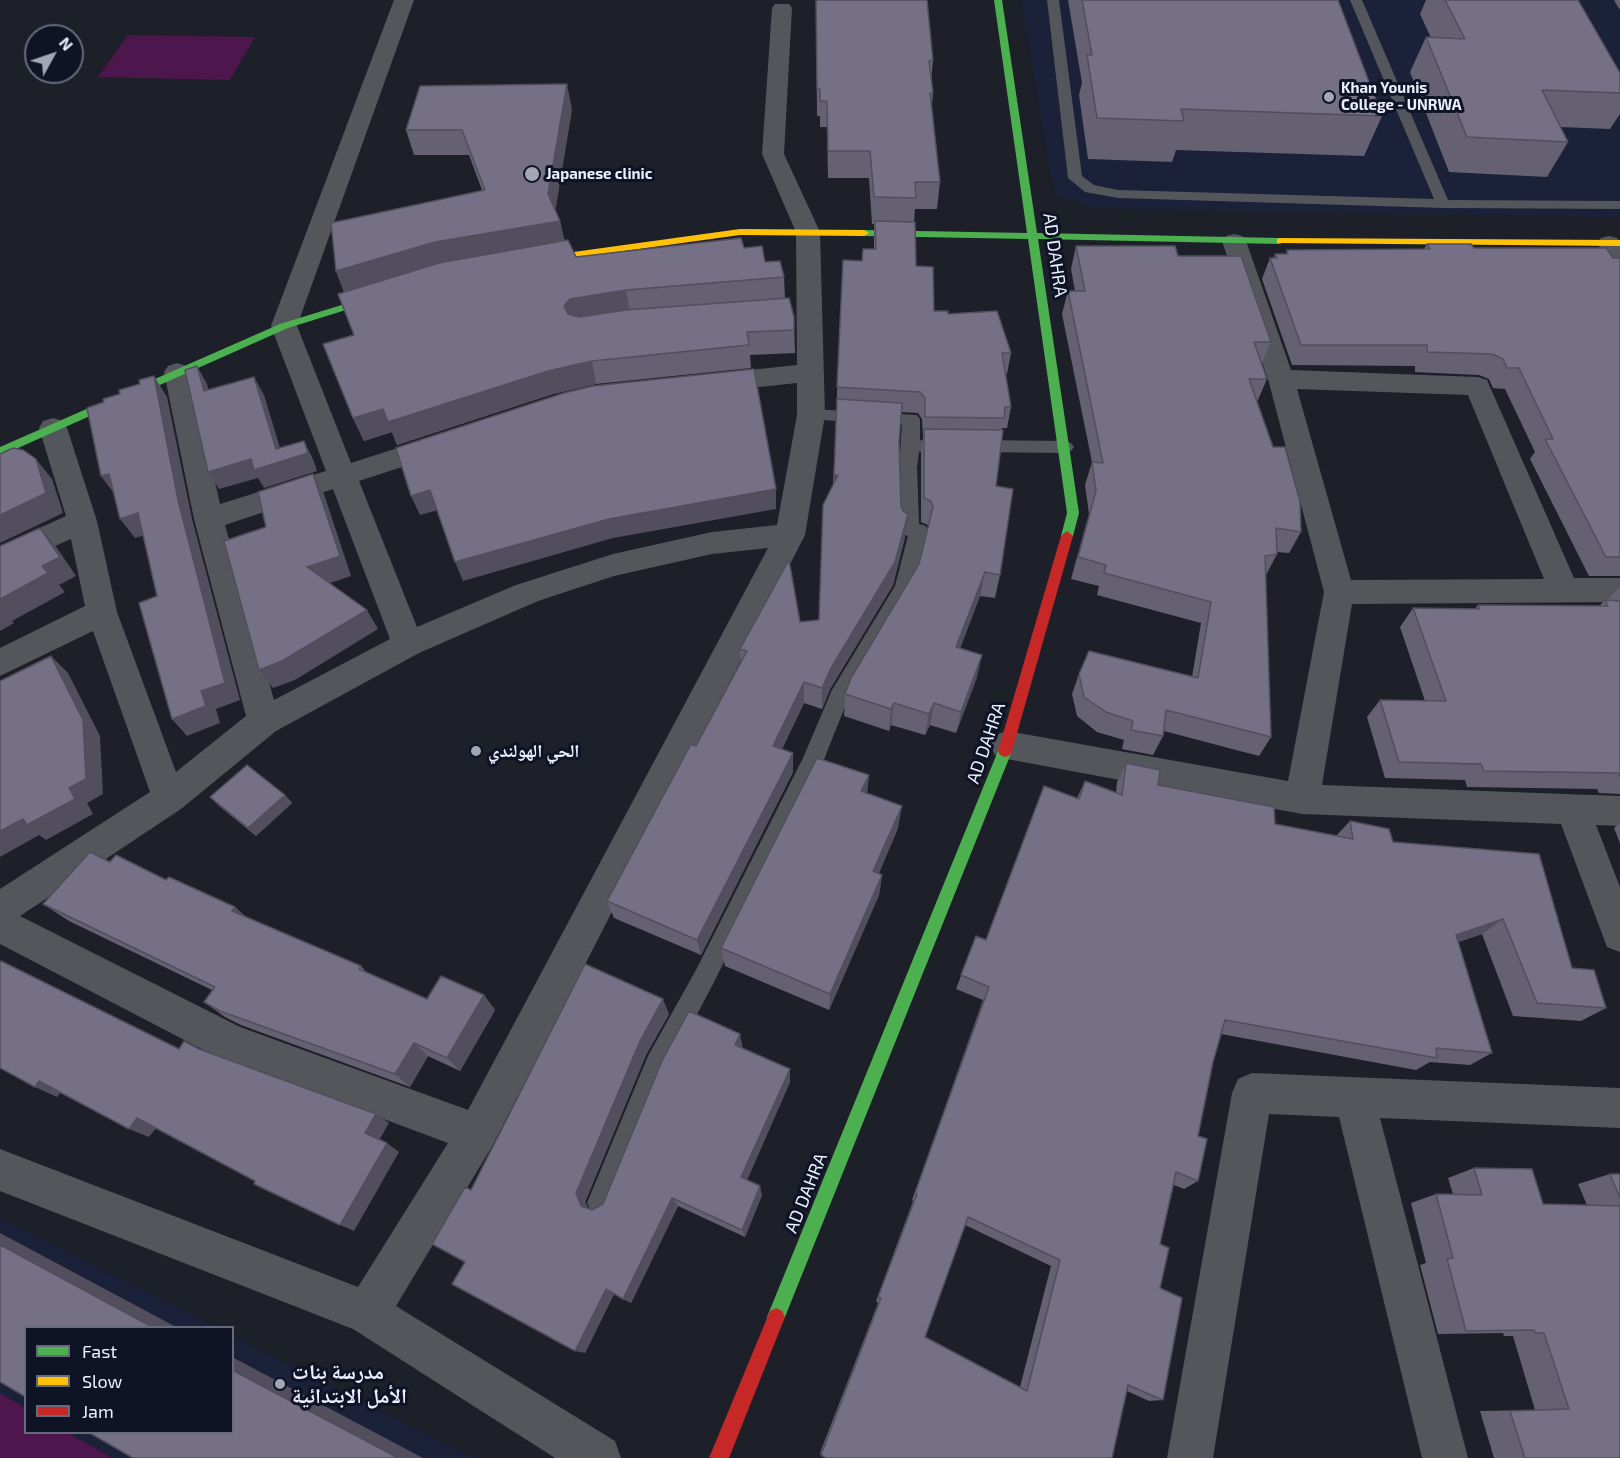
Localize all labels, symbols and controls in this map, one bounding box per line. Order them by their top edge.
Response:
north arrow [24,24,84,84]
text: N [56,33,78,54]
place label: Khan Younis College - UNRWA [1341,79,1462,114]
marker: Khan Younis College - UNRWA [1322,90,1336,104]
marker: Japanese clinic [523,165,541,183]
place label: Japanese clinic [546,165,652,183]
street label: AD DAHRA [1038,212,1072,298]
street label: AD DAHRA [962,699,1010,787]
place label: الحي الهولندي [488,740,579,762]
marker: الحي الهولندي [469,744,483,758]
street label: AD DAHRA [780,1150,832,1236]
legend [24,1326,234,1434]
text: Fast [82,1340,117,1362]
place label: مدرسة بنات الأمل الابتدائية [292,1359,407,1409]
text: Slow [82,1370,122,1392]
marker: مدرسة بنات الأمل الابتدائية [273,1377,287,1391]
text: Jam [82,1400,114,1422]

